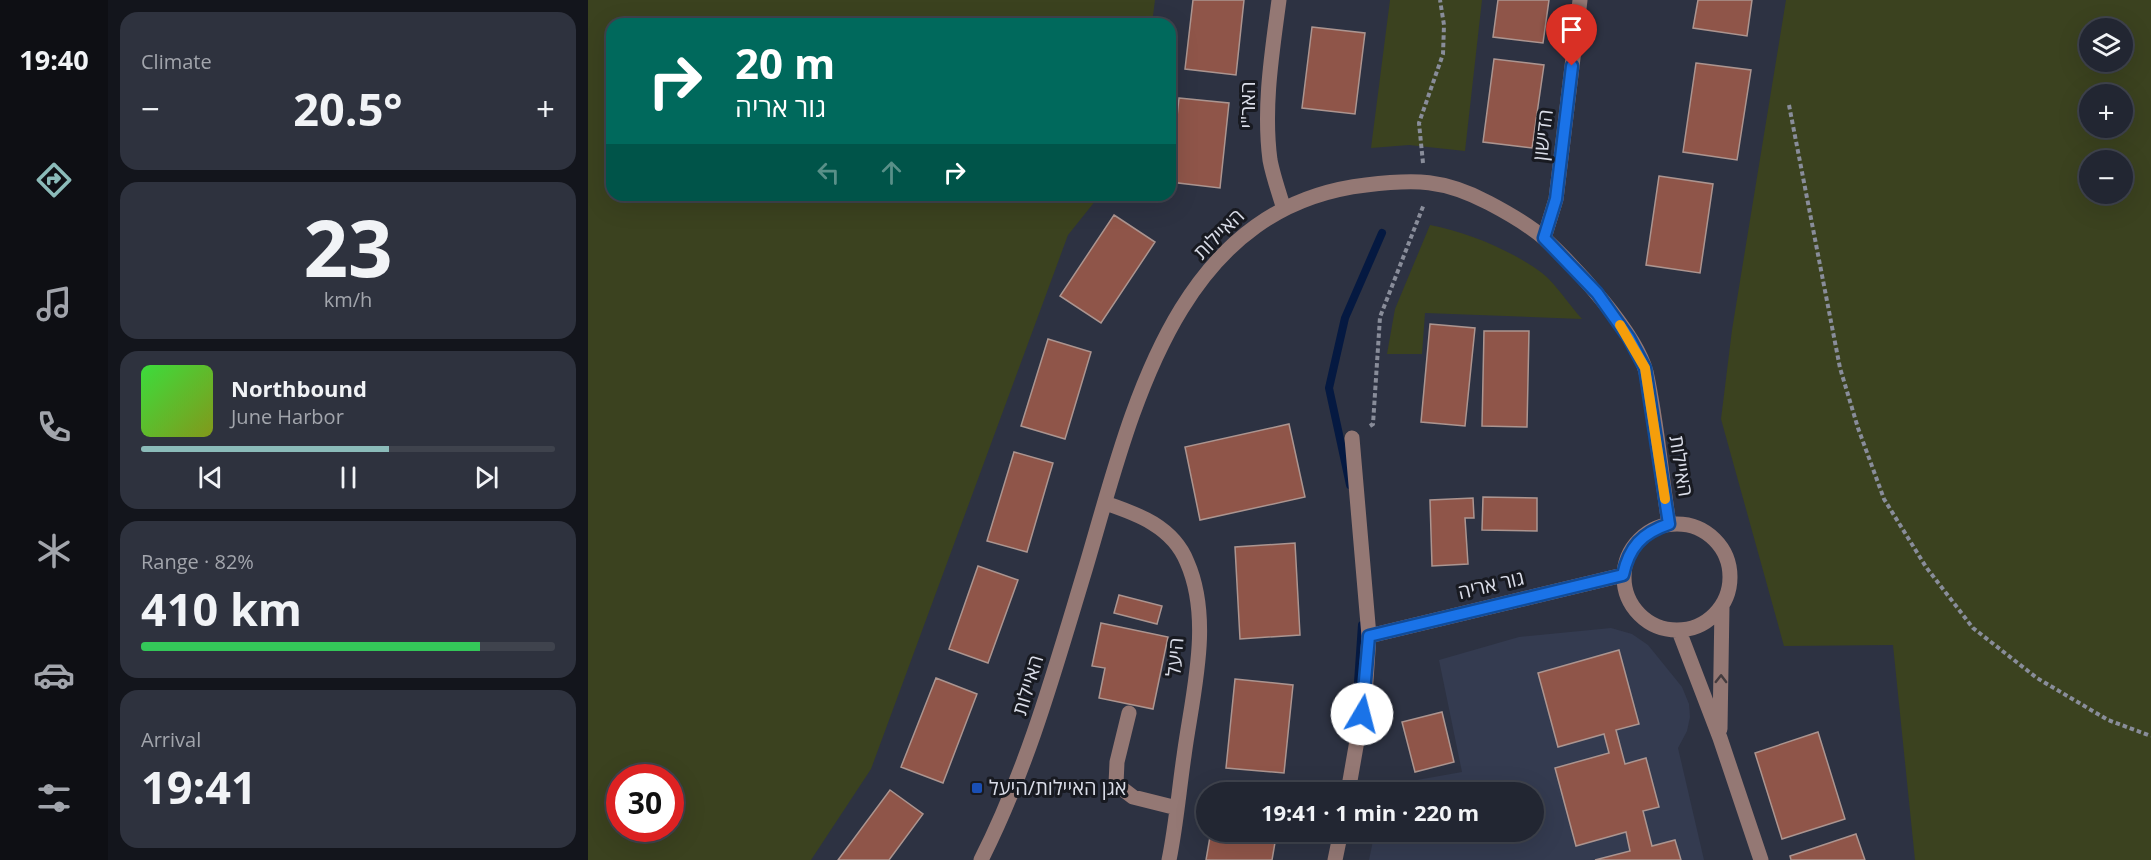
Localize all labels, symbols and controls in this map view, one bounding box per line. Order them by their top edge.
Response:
pin [1546,4,1597,66]
icon: arrive [1555,13,1588,46]
map controls [2079,18,2133,204]
button: layers [2079,18,2133,72]
text: 20 m [735,34,835,91]
text: 19:40 [19,41,89,78]
icon: right [636,42,714,120]
text: Climate [141,48,212,75]
text: 20.5° [293,78,403,139]
street label: האר"י [1234,81,1261,129]
button: + [2079,84,2133,138]
text: − [141,86,160,131]
text: + [536,86,555,131]
text: גור אריה [735,88,826,125]
street label: הדישון [1526,108,1559,162]
button: − [2079,150,2133,204]
icon: left [812,156,845,189]
icon: ahead [875,156,908,189]
icon: right [938,156,971,189]
icon: directions [33,159,75,201]
text: 23 [303,194,393,300]
street label: האיילות [1187,202,1250,265]
icon: music [33,283,75,325]
text: km/h [324,286,372,313]
text: Northbound [231,373,367,403]
text: June Harbor [231,403,344,430]
icon: phone [33,406,75,448]
street label: האיילות [1663,433,1700,498]
icon: previous [194,461,227,494]
icon: pause [332,461,365,494]
icon: next [470,461,503,494]
icon: climate [33,530,75,572]
text: Range · 82% [141,548,254,575]
street label: גור אריה [1455,564,1527,605]
text: 410 km [141,578,302,639]
street label: היעל [1159,636,1190,677]
street label: האיילות [1006,652,1049,718]
icon: car [33,654,75,696]
one-way arrow [1715,675,1727,684]
position arrow [1330,682,1394,746]
text: Arrival [141,726,201,753]
text: 19:41 [141,756,257,817]
speed limit sign: 30 [606,764,684,842]
place label: אגן האיילות/היעל [989,774,1127,801]
icon: filters [33,777,75,819]
marker: אגן האיילות/היעל [970,781,984,795]
text: 19:41 · 1 min · 220 m [1261,797,1479,827]

